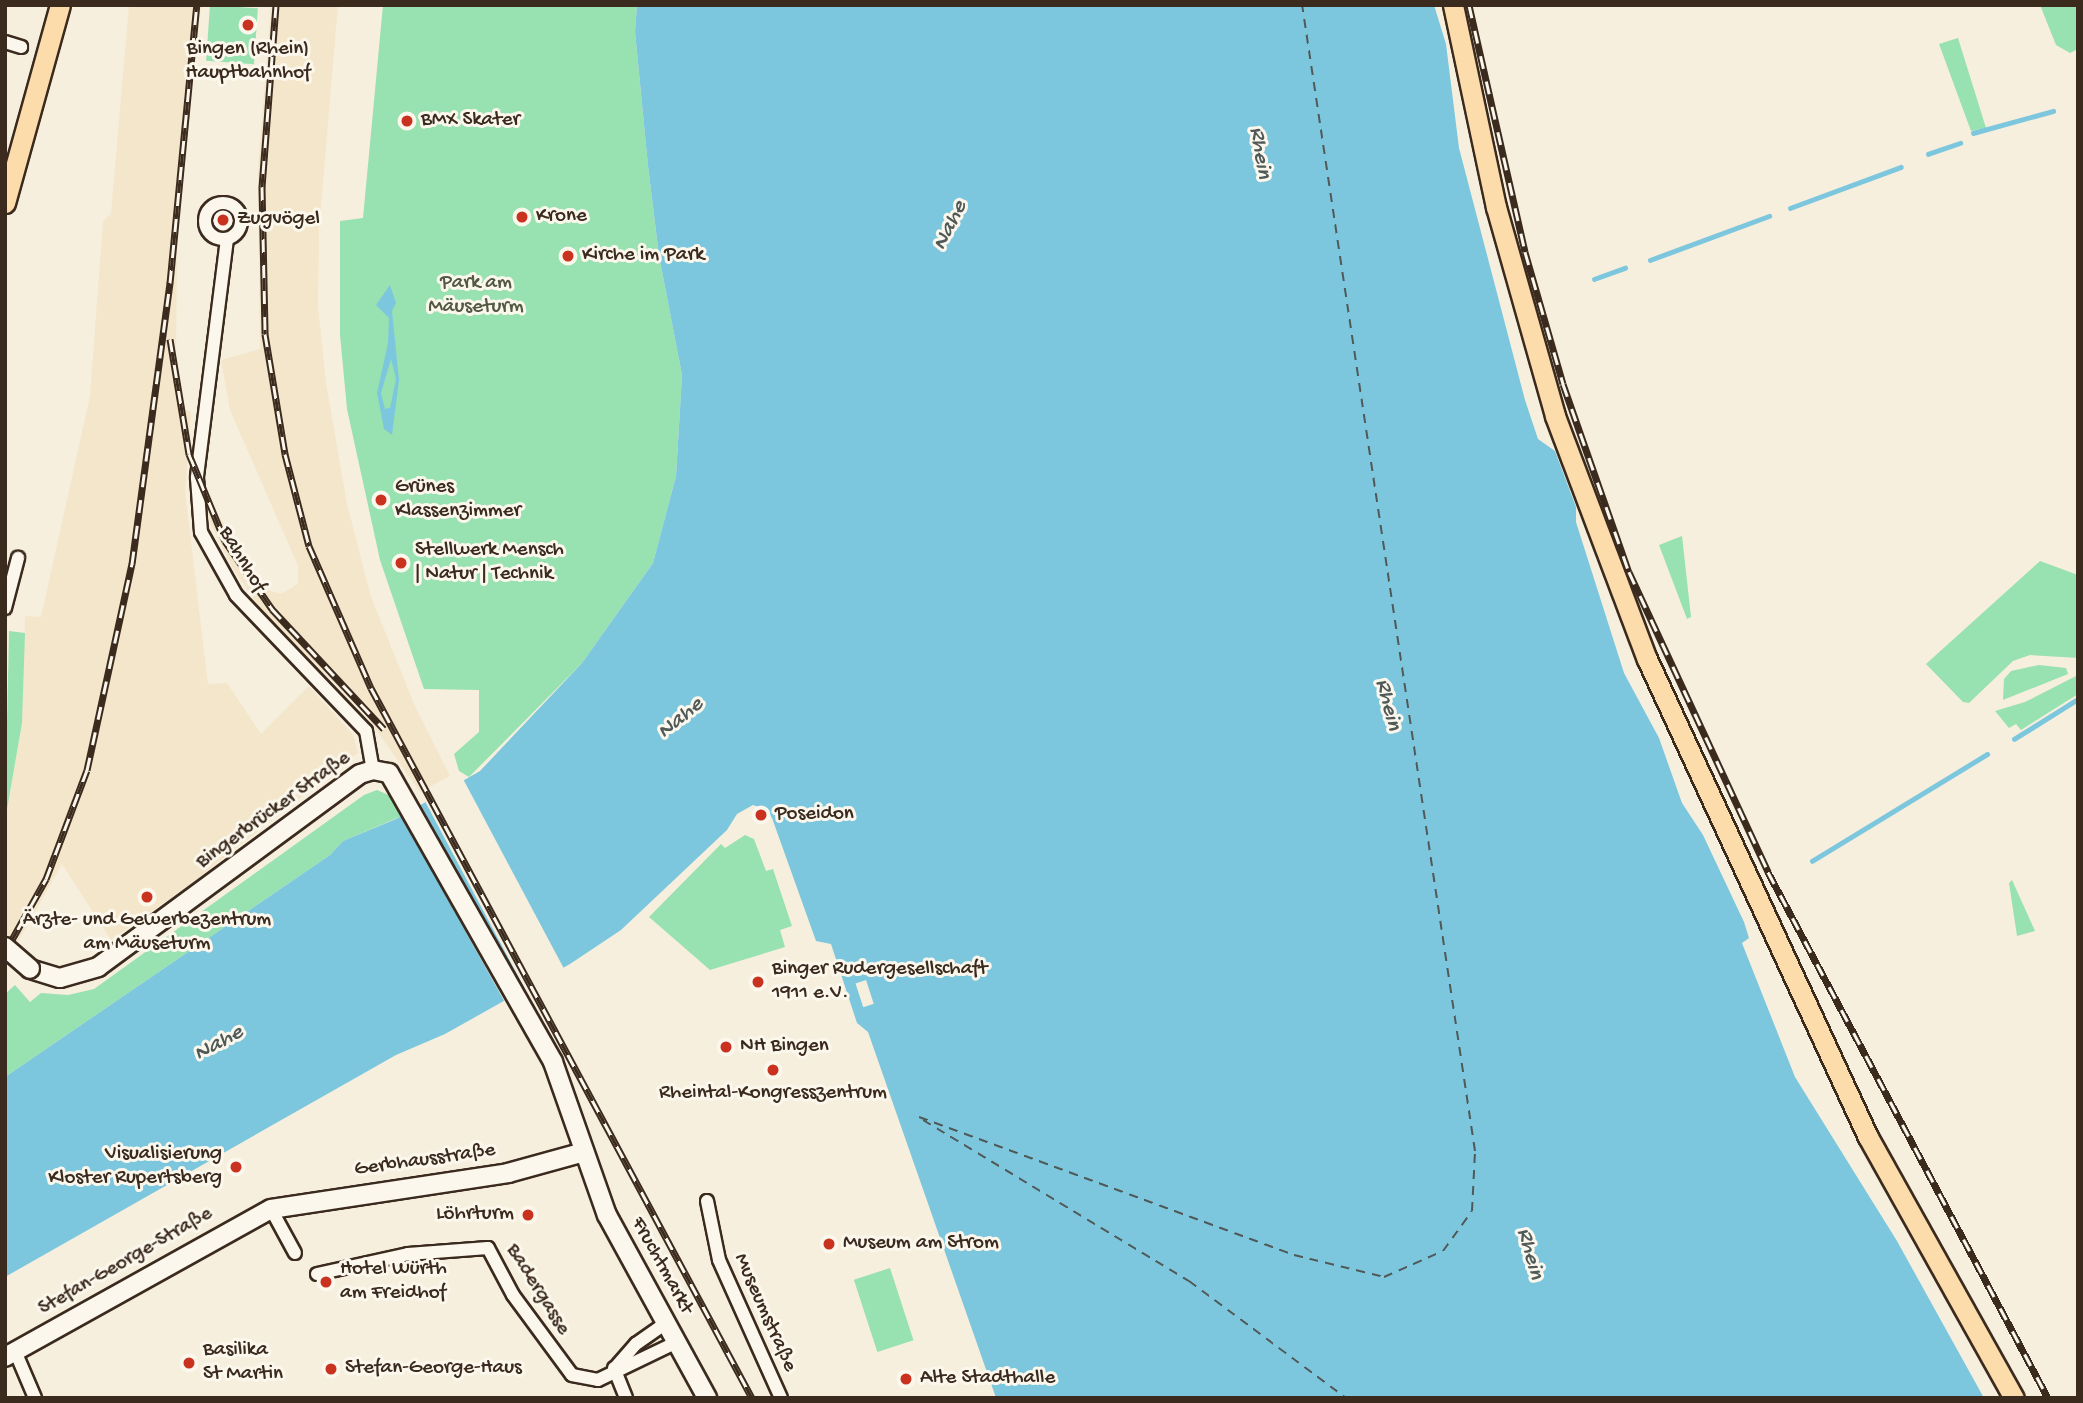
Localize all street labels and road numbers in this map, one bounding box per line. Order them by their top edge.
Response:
street label: Bahnhof [212,523,270,597]
street label: Bingerbrücker Straße [192,747,356,875]
street label: Gerbhausstraße [353,1139,497,1183]
street label: Stefan-George-Straße [35,1202,217,1322]
street label: Fruchtmarkt [624,1213,698,1319]
street label: Badergasse [499,1240,575,1340]
street label: Museumstraße [727,1250,801,1376]

